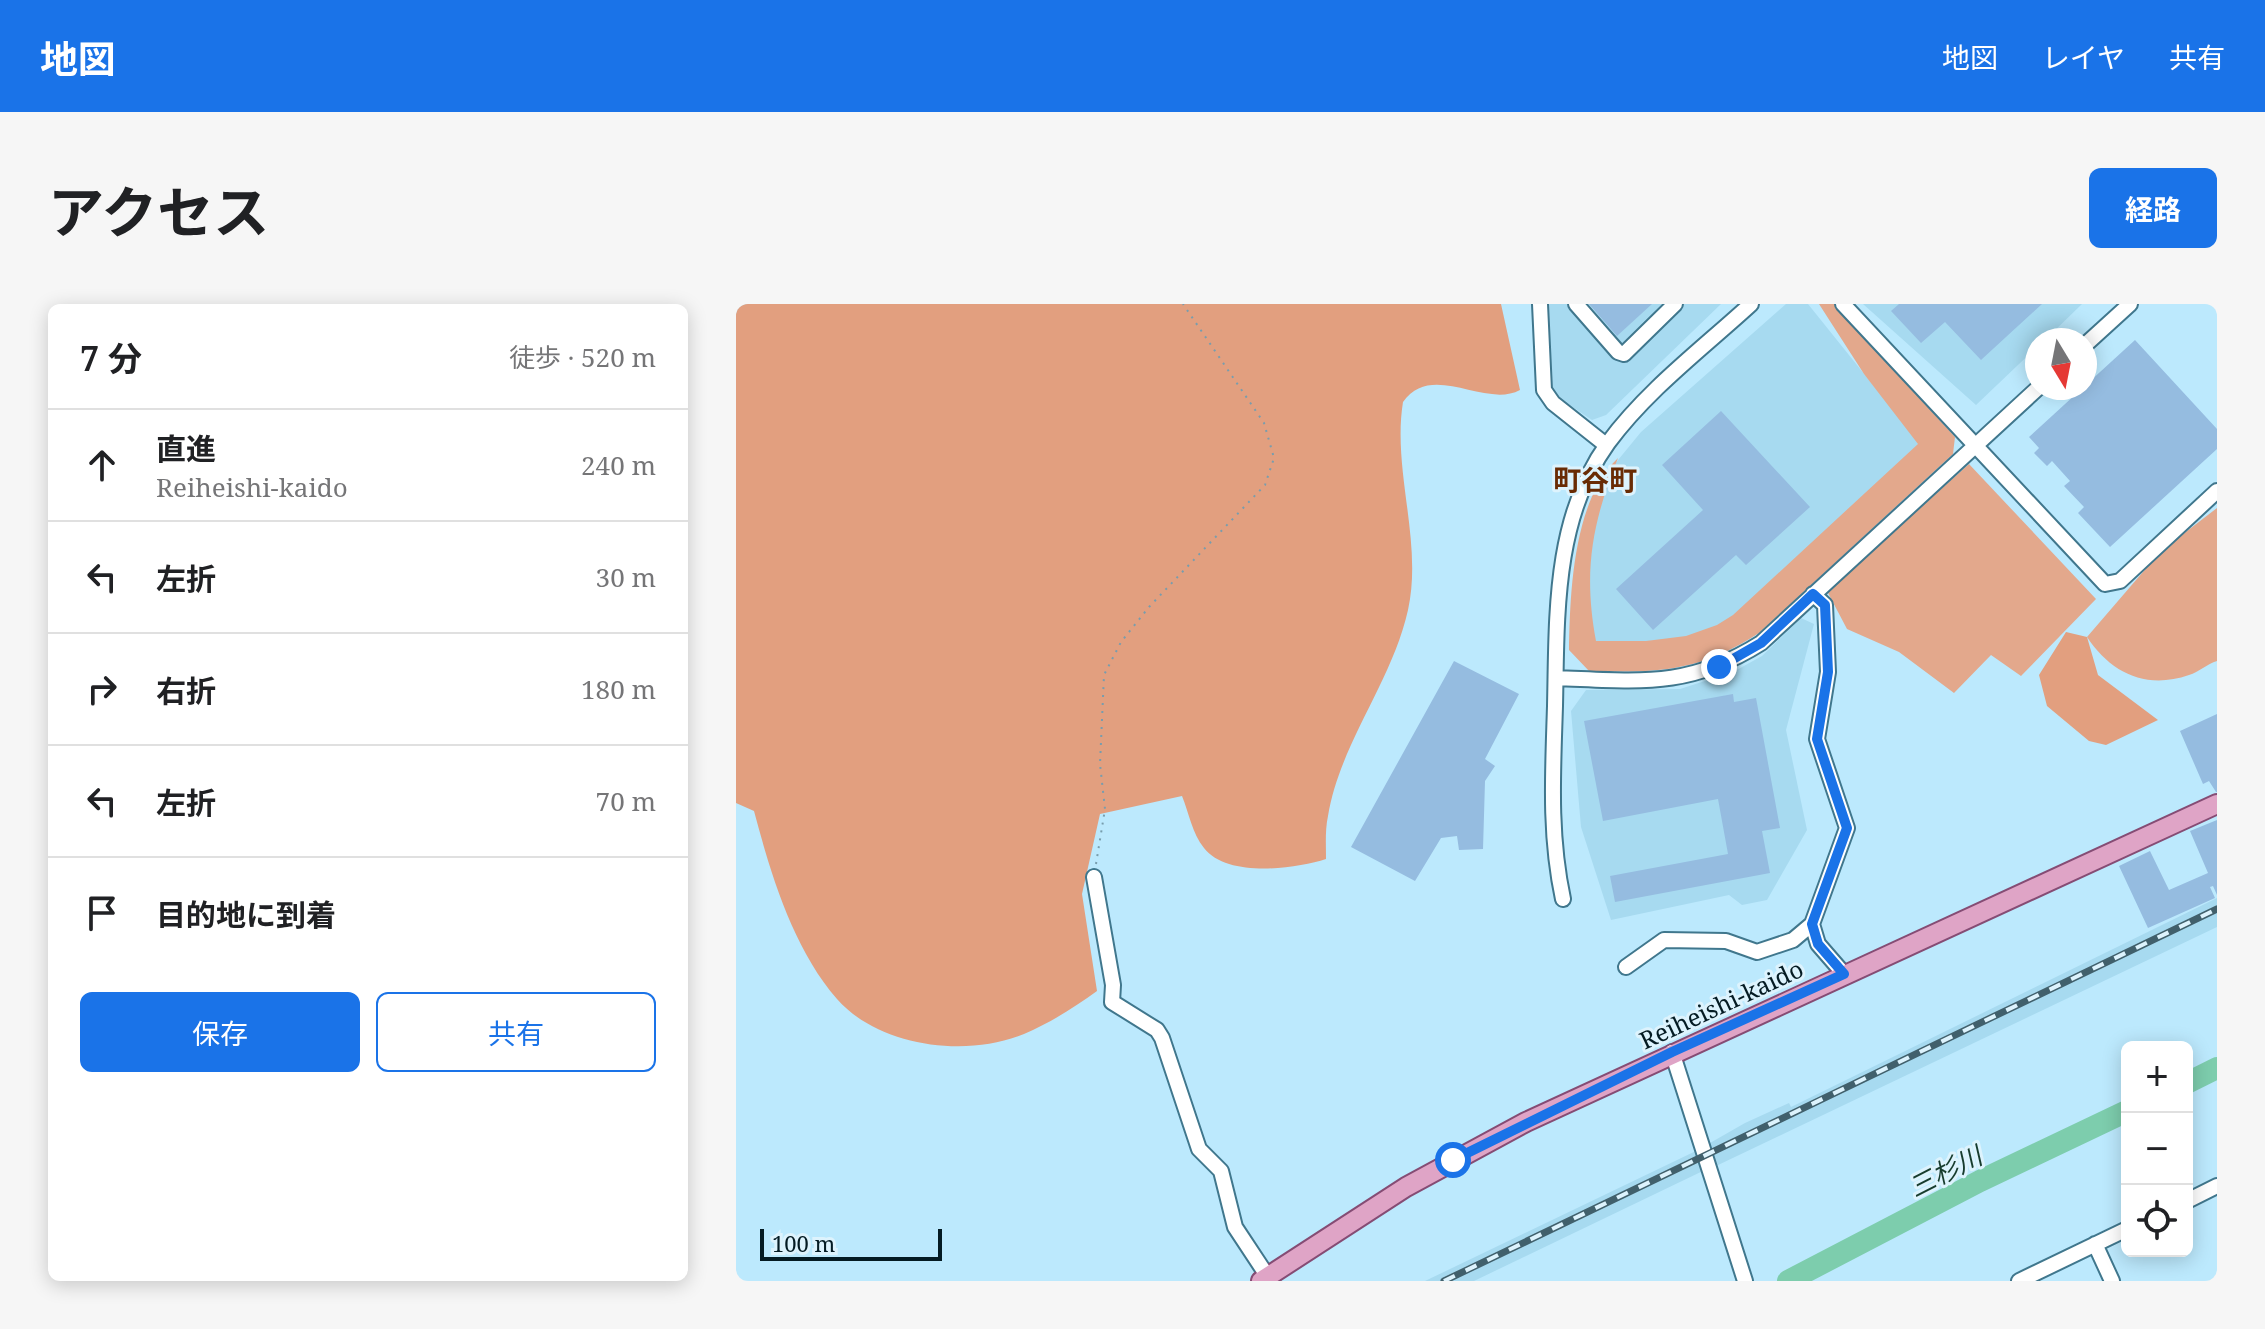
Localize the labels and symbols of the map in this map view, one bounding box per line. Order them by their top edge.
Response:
north arrow [2025,328,2097,400]
district label: 町谷町 [1553,460,1637,498]
route end [1701,649,1737,685]
street label: Reiheishi-kaido [1634,952,1808,1056]
water label: 三杉川 [1902,1136,1991,1205]
route start [1435,1142,1471,1178]
scale bar [760,1225,942,1261]

